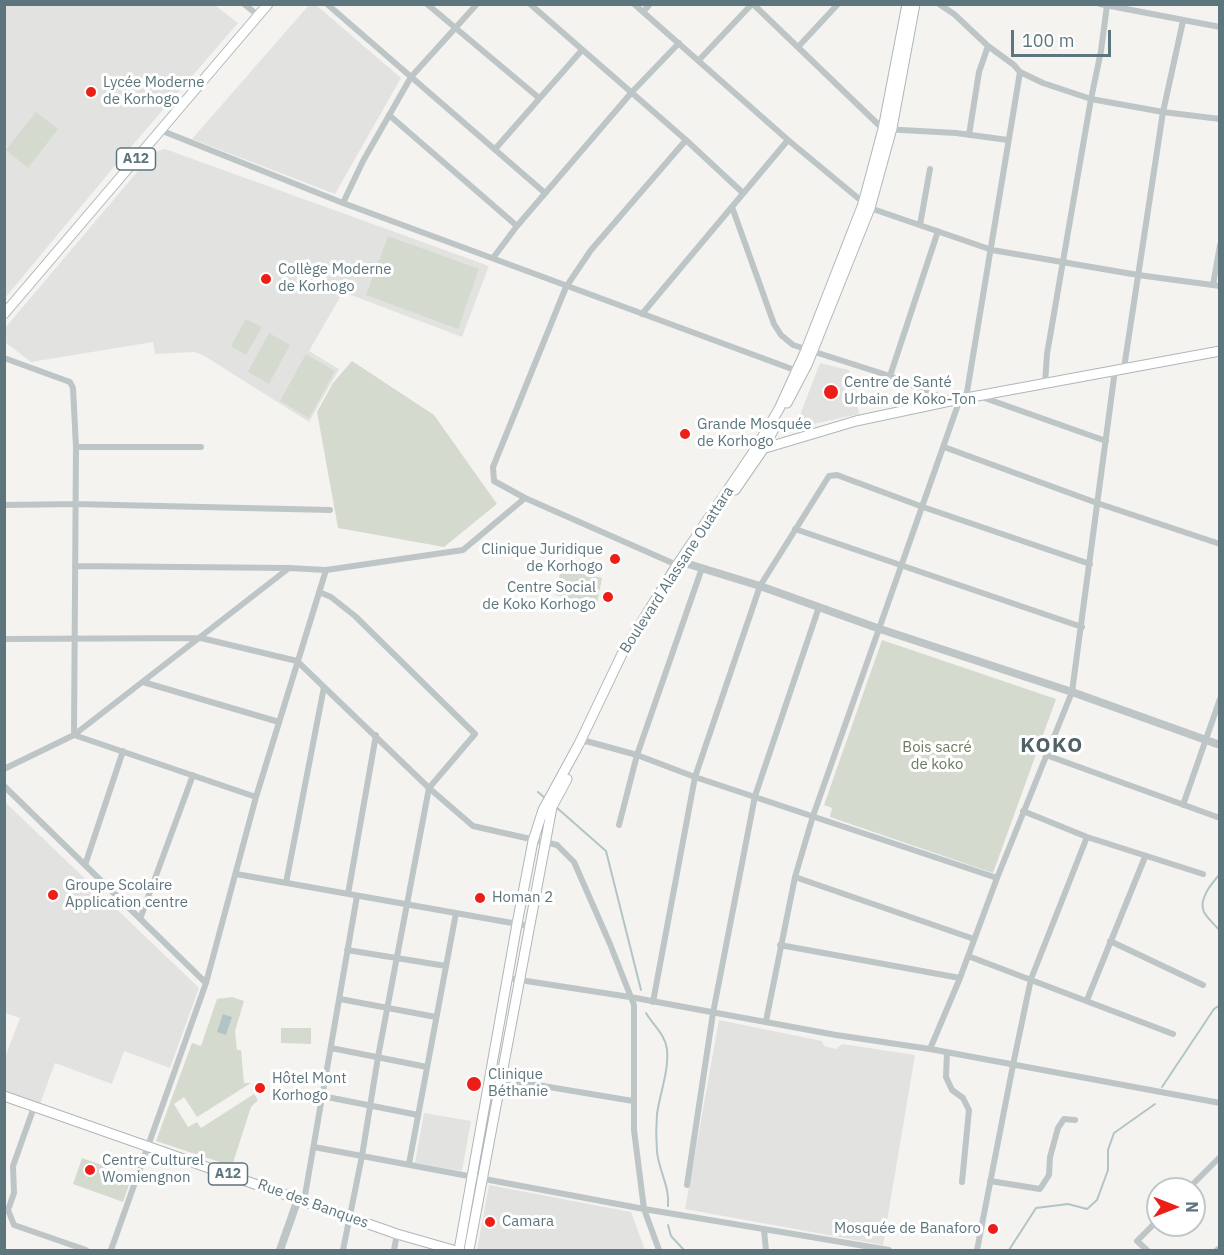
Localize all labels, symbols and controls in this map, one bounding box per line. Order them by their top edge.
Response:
scale bar [1014,18,1114,56]
text: 100 m [1022,29,1074,52]
place label: Lycée Moderne de Korhogo [103,74,205,109]
marker: Lycée Moderne de Korhogo [84,85,98,99]
road number: A12 [116,148,156,170]
place label: Collège Moderne de Korhogo [278,261,391,296]
marker: Collège Moderne de Korhogo [259,272,273,286]
place label: Centre de Santé Urbain de Koko-Ton [844,374,976,409]
marker: Centre de Santé Urbain de Koko-Ton [822,383,840,401]
place label: Grande Mosquée de Korhogo [697,416,811,451]
marker: Grande Mosquée de Korhogo [678,427,692,441]
street label: Boulevard Alassane Ouattara [616,483,738,657]
place label: Clinique Juridique de Korhogo [481,541,603,576]
marker: Clinique Juridique de Korhogo [608,552,622,566]
place label: Centre Social de Koko Korhogo [482,579,596,614]
marker: Centre Social de Koko Korhogo [601,590,615,604]
district label: KOKO [1020,733,1084,759]
park label: Bois sacré de koko [902,739,972,774]
place label: Groupe Scolaire Application centre [65,877,188,912]
marker: Groupe Scolaire Application centre [46,888,60,902]
place label: Homan 2 [492,889,553,907]
marker: Homan 2 [473,891,487,905]
place label: Clinique Béthanie [488,1066,548,1101]
place label: Hôtel Mont Korhogo [272,1070,346,1105]
marker: Clinique Béthanie [465,1075,483,1093]
marker: Hôtel Mont Korhogo [253,1081,267,1095]
place label: Centre Culturel Womiengnon [102,1152,204,1187]
marker: Centre Culturel Womiengnon [83,1163,97,1177]
road number: A12 [208,1163,248,1185]
street label: Rue des Banques [255,1176,371,1232]
north arrow [1146,1177,1206,1237]
text: N [1182,1201,1202,1213]
place label: Camara [502,1213,554,1231]
marker: Camara [483,1215,497,1229]
place label: Mosquée de Banaforo [834,1220,981,1238]
marker: Mosquée de Banaforo [986,1222,1000,1236]

